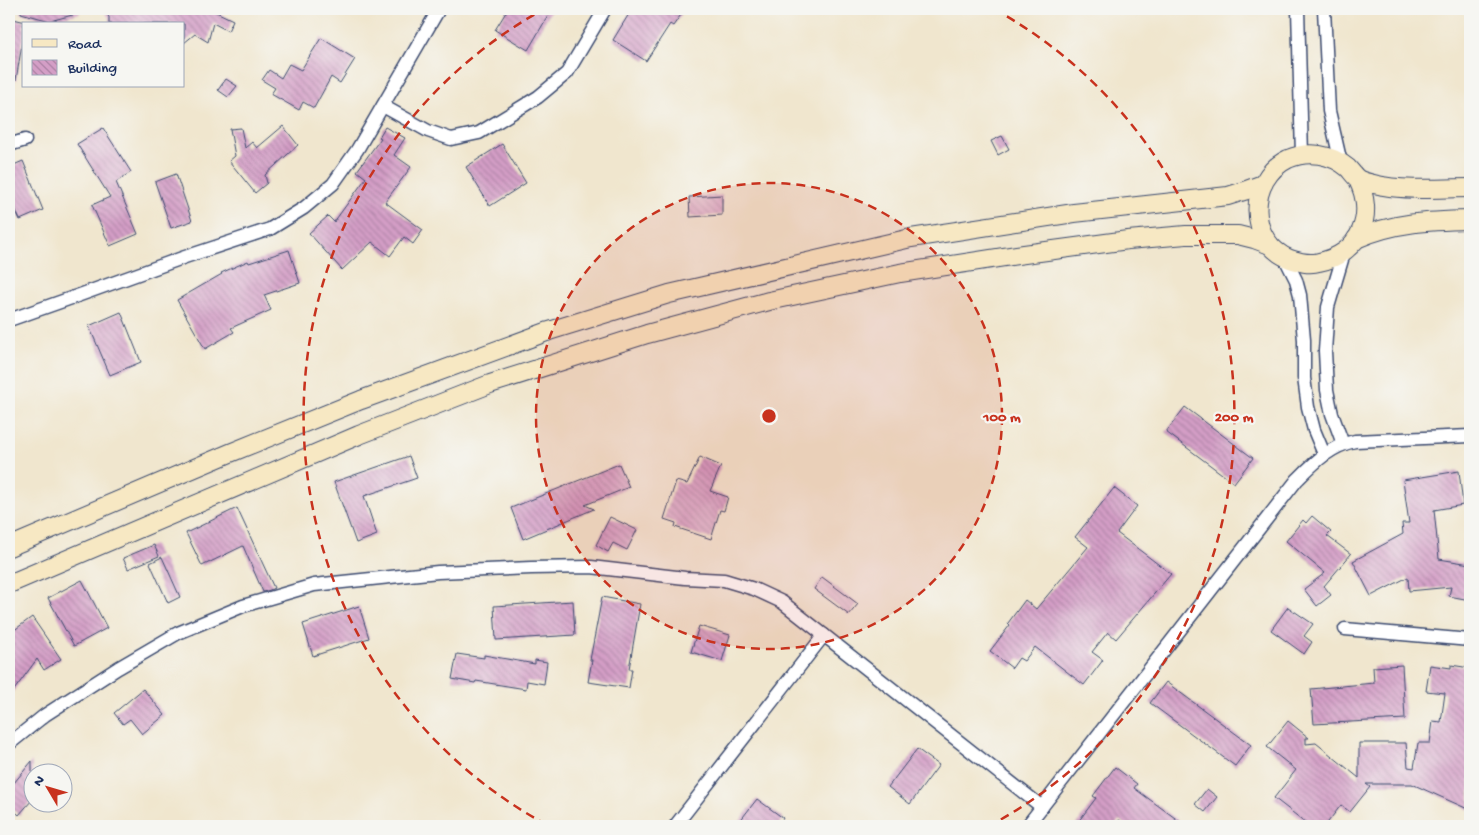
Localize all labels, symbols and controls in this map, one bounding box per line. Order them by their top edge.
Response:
legend [22,22,185,88]
text: Road [68,36,102,54]
text: Building [67,60,117,78]
centre of rings [760,407,778,425]
text: 100 m [982,409,1021,427]
text: 200 m [1215,409,1254,427]
north arrow [22,762,72,812]
text: N [30,773,49,790]

